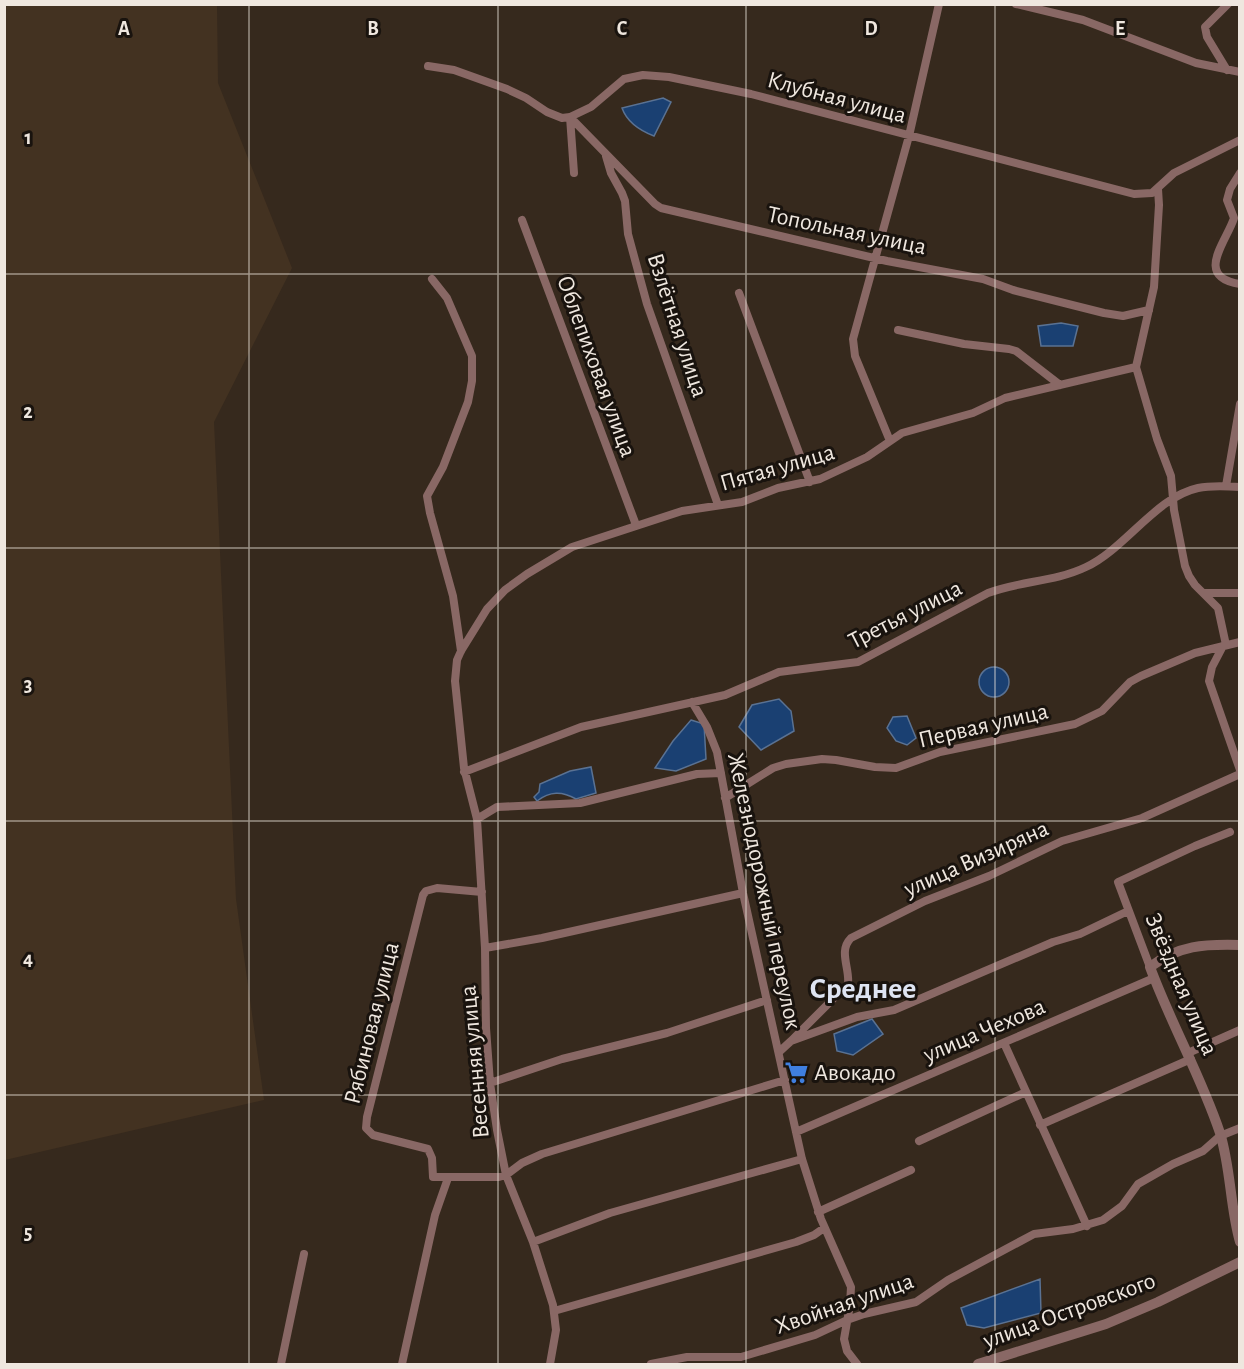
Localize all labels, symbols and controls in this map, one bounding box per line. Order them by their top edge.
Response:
text: A [118,19,130,39]
text: B [367,19,379,39]
text: C [617,19,628,39]
text: D [864,19,878,39]
text: E [1115,19,1125,39]
street label: Клубная улица [765,68,909,128]
text: 1 [24,128,32,148]
street label: Топольная улица [765,202,928,260]
street label: Взлётная улица [642,250,712,400]
street label: Облепиховая улица [552,273,640,460]
text: 2 [23,402,33,422]
street label: Пятая улица [717,440,837,496]
street label: Третья улица [845,576,966,654]
text: 3 [24,675,32,695]
street label: Первая улица [916,699,1051,753]
street label: Железнодорожный переулок [723,751,805,1032]
street label: улица Визиряна [900,816,1052,902]
street label: Звёздная улица [1140,910,1222,1059]
street label: Рябиновая улица [340,940,404,1107]
text: 4 [23,949,33,969]
district label: Среднее [810,974,916,1004]
street label: Весенняя улица [456,984,494,1139]
street label: улица Чехова [919,995,1049,1068]
supermarket icon: Авокадо [783,1059,809,1085]
place label: Авокадо [814,1061,896,1085]
text: 5 [24,1223,32,1243]
street label: Хвойная улица [772,1269,917,1339]
street label: улица Островского [979,1269,1159,1354]

